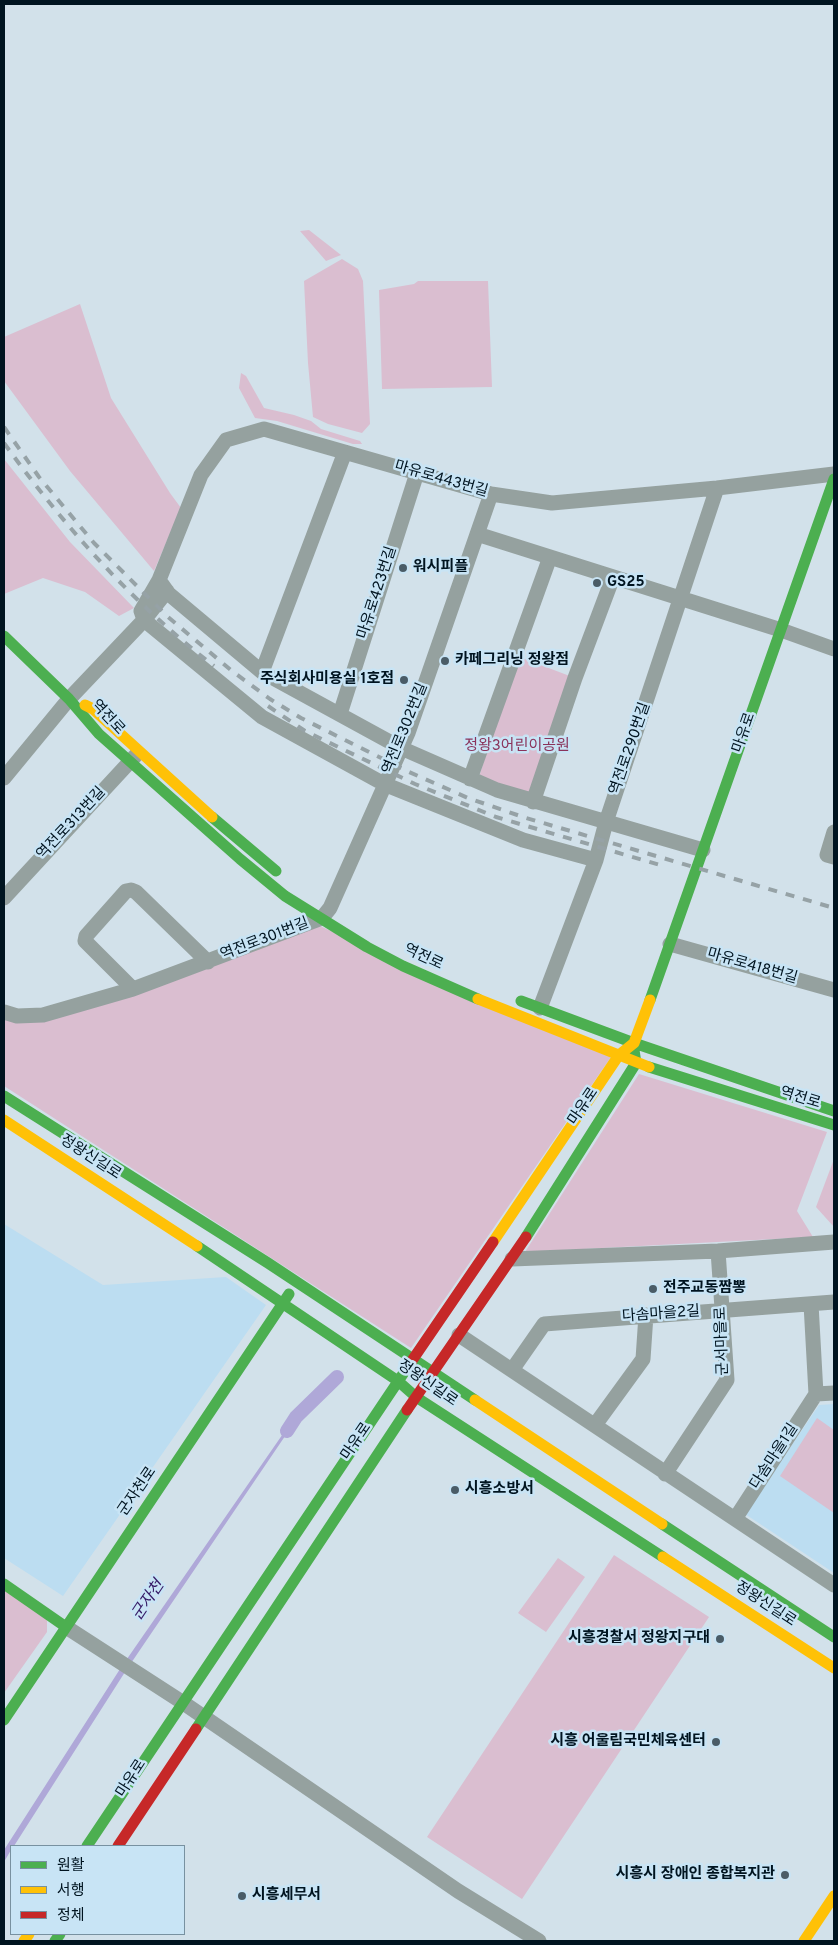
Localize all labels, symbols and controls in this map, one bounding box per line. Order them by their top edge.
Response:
street label: 마유로443번길 [392,458,490,502]
street label: 마유로423번길 [355,544,401,642]
place label: 워시피플 [413,559,468,577]
marker: 워시피플 [397,562,409,574]
place label: GS25 [607,574,645,592]
marker: GS25 [591,577,603,589]
place label: 카페그리닝 정왕점 [455,652,569,670]
marker: 카페그리닝 정왕점 [439,655,451,667]
place label: 주식회사미용실 1호점 [260,671,394,689]
marker: 주식회사미용실 1호점 [398,674,410,686]
street label: 역전로302번길 [380,681,432,777]
street label: 역전로 [86,697,128,739]
street label: 역전로290번길 [607,700,655,798]
street label: 마유로 [730,710,760,756]
park label: 정왕3어린이공원 [464,738,570,756]
street label: 역전로313번길 [34,784,110,864]
street label: 역전로301번길 [218,915,312,965]
street label: 역전로 [400,941,446,975]
street label: 마유로418번길 [705,946,799,988]
street label: 역전로 [778,1084,822,1114]
street label: 마유로 [565,1085,603,1129]
street label: 정왕신길로 [56,1132,124,1184]
place label: 전주교동짬뽕 [663,1280,746,1298]
marker: 전주교동짬뽕 [647,1283,659,1295]
street label: 다솜마을2길 [621,1303,701,1327]
street label: 군서마을로 [713,1306,733,1376]
street label: 정왕신길로 [394,1357,460,1411]
street label: 마유로 [338,1420,376,1464]
street label: 다솜마을1길 [747,1421,803,1493]
street label: 군자천로 [115,1464,161,1520]
place label: 시흥소방서 [465,1481,534,1499]
marker: 시흥소방서 [449,1484,461,1496]
water label: 군자천 [129,1577,169,1625]
street label: 정왕신길로 [731,1579,799,1631]
place label: 시흥경찰서 정왕지구대 [568,1630,710,1648]
marker: 시흥경찰서 정왕지구대 [714,1633,726,1645]
place label: 시흥 어울림국민체육센터 [550,1733,706,1751]
marker: 시흥 어울림국민체육센터 [710,1736,722,1748]
street label: 마유로 [113,1757,151,1801]
legend [10,1845,185,1935]
text: 원활 [57,1857,85,1876]
place label: 시흥시 장애인 종합복지관 [616,1866,775,1884]
marker: 시흥시 장애인 종합복지관 [779,1869,791,1881]
text: 서행 [57,1882,85,1901]
place label: 시흥세무서 [252,1887,321,1905]
marker: 시흥세무서 [236,1890,248,1902]
text: 정체 [57,1907,85,1926]

